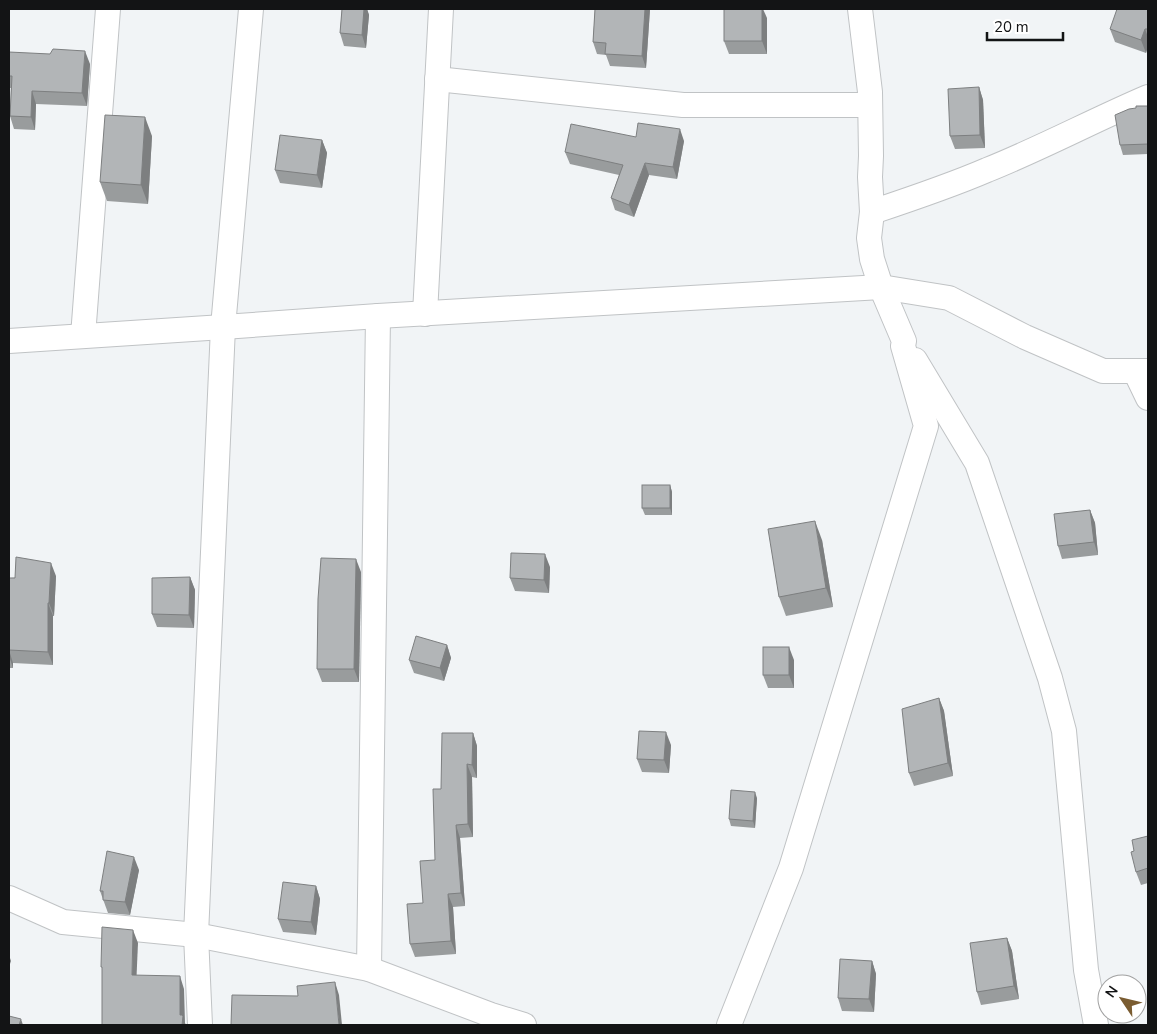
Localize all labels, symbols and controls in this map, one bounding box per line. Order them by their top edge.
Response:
scale bar [987,10,1063,42]
text: 20 m [994,17,1029,37]
north arrow [1097,974,1147,1024]
text: N [1101,982,1123,1002]

